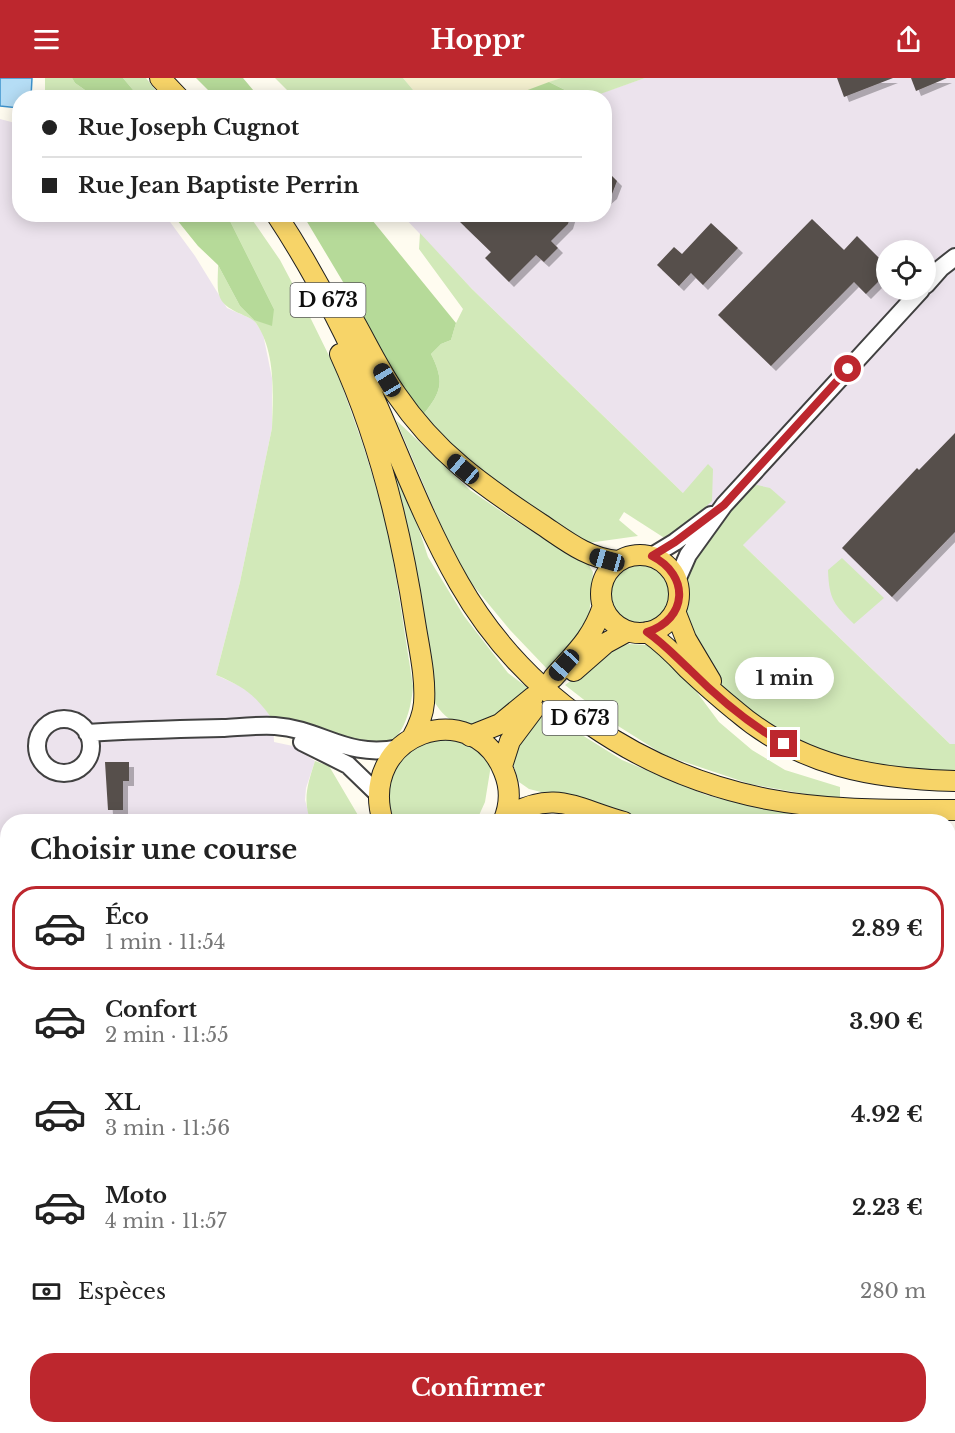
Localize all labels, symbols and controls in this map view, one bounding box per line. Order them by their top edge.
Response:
icon: menu [30,23,63,56]
text: Hoppr [431,23,524,56]
icon: share [892,23,925,56]
text: Rue Joseph Cugnot [78,114,299,141]
text: Rue Jean Baptiste Perrin [78,172,359,199]
map controls [876,240,936,300]
button: locate [876,240,936,300]
road number: D 673 [290,283,366,317]
route start [834,355,861,382]
car [370,360,404,400]
car [443,451,483,487]
car [587,546,627,574]
car [545,646,583,684]
callout: 1 min [734,657,834,699]
text: 1 min [756,666,813,690]
road number: D 673 [542,701,618,735]
route end [770,730,797,757]
text: Choisir une course [30,833,297,866]
icon: car [33,901,87,955]
text: Éco [105,903,149,930]
text: 2.89 € [852,915,923,942]
text: 1 min · 11:54 [105,930,226,954]
icon: car [33,994,87,1048]
text: Confort [105,996,197,1023]
text: 3.90 € [849,1008,923,1035]
text: 2 min · 11:55 [105,1023,229,1047]
icon: car [33,1087,87,1141]
text: XL [105,1089,140,1116]
text: 4.92 € [851,1101,923,1128]
text: 3 min · 11:56 [105,1116,230,1140]
icon: car [33,1180,87,1234]
text: Moto [105,1182,167,1209]
text: 2.23 € [852,1194,923,1221]
text: 4 min · 11:57 [105,1209,227,1233]
icon: cash [30,1275,63,1308]
text: Espèces [78,1278,166,1305]
text: 280 m [860,1279,926,1303]
button: Confirmer [30,1353,926,1422]

